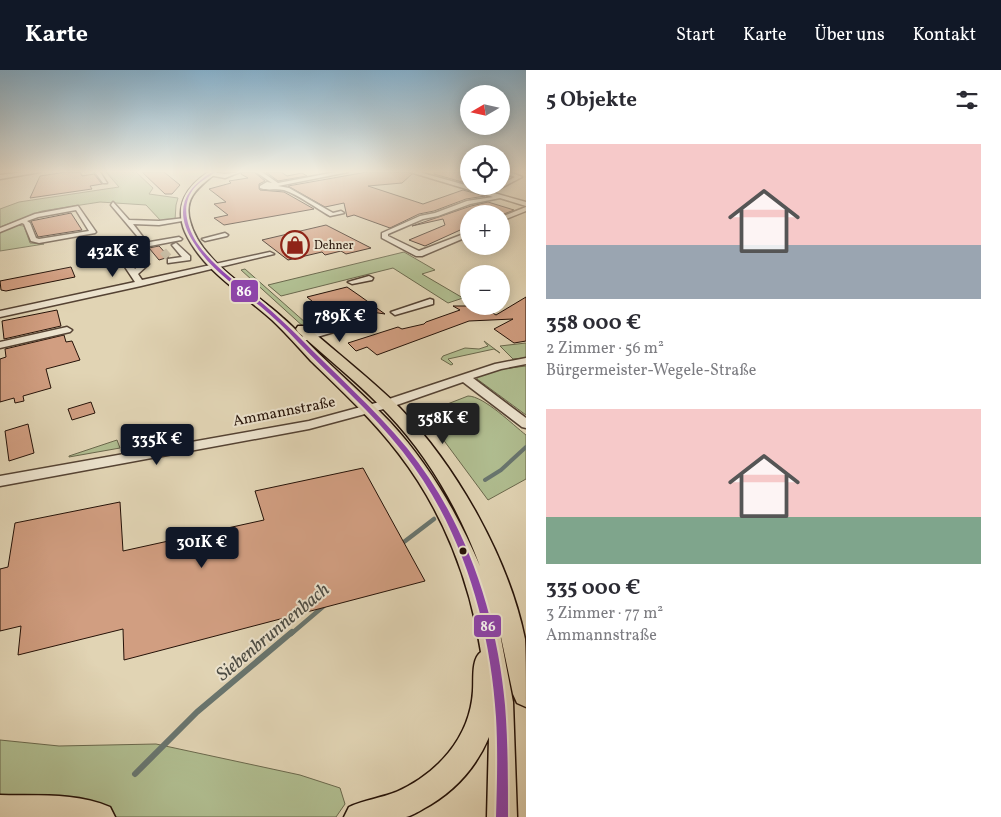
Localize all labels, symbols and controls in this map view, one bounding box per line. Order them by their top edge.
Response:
text: Karte [25,18,88,52]
text: Start [676,23,715,48]
text: Karte [743,23,787,48]
text: Über uns [815,23,885,48]
text: Kontakt [913,23,976,48]
north arrow [460,85,510,135]
map controls [460,85,510,315]
text: 5 Objekte [546,86,637,115]
icon: filters [953,86,981,114]
button: locate [460,145,510,195]
icon: home [719,176,809,266]
button: + [460,205,510,255]
shop icon: Dehner [280,230,310,260]
pin: 432K € [72,236,154,278]
place label: Dehner [314,238,353,254]
text: 432K € [87,241,139,263]
button: − [460,265,510,315]
line badge: 86 [230,279,259,303]
text: 86 [236,283,252,302]
pin: 789K € [299,300,381,343]
text: 789K € [314,306,366,328]
text: 358 000 € [546,309,641,338]
text: 2 Zimmer · 56 m² [546,338,664,360]
text: Bürgermeister-Wegele-Straße [546,360,756,382]
street label: Ammannstraße [231,392,337,433]
pin: 358K € [402,402,484,445]
text: 358K € [417,408,469,430]
pin: 335K € [116,424,198,466]
text: 335K € [132,429,182,451]
icon: home [719,441,809,531]
pin: 301K € [161,526,243,569]
text: 301K € [177,532,227,554]
unlabelled marker [458,546,468,556]
text: 335 000 € [546,574,641,603]
water label: Siebenbrunnenbach [211,577,336,688]
text: 3 Zimmer · 77 m² [546,603,663,625]
line badge: 86 [473,614,502,638]
text: 86 [480,618,496,637]
text: Ammannstraße [546,625,657,647]

